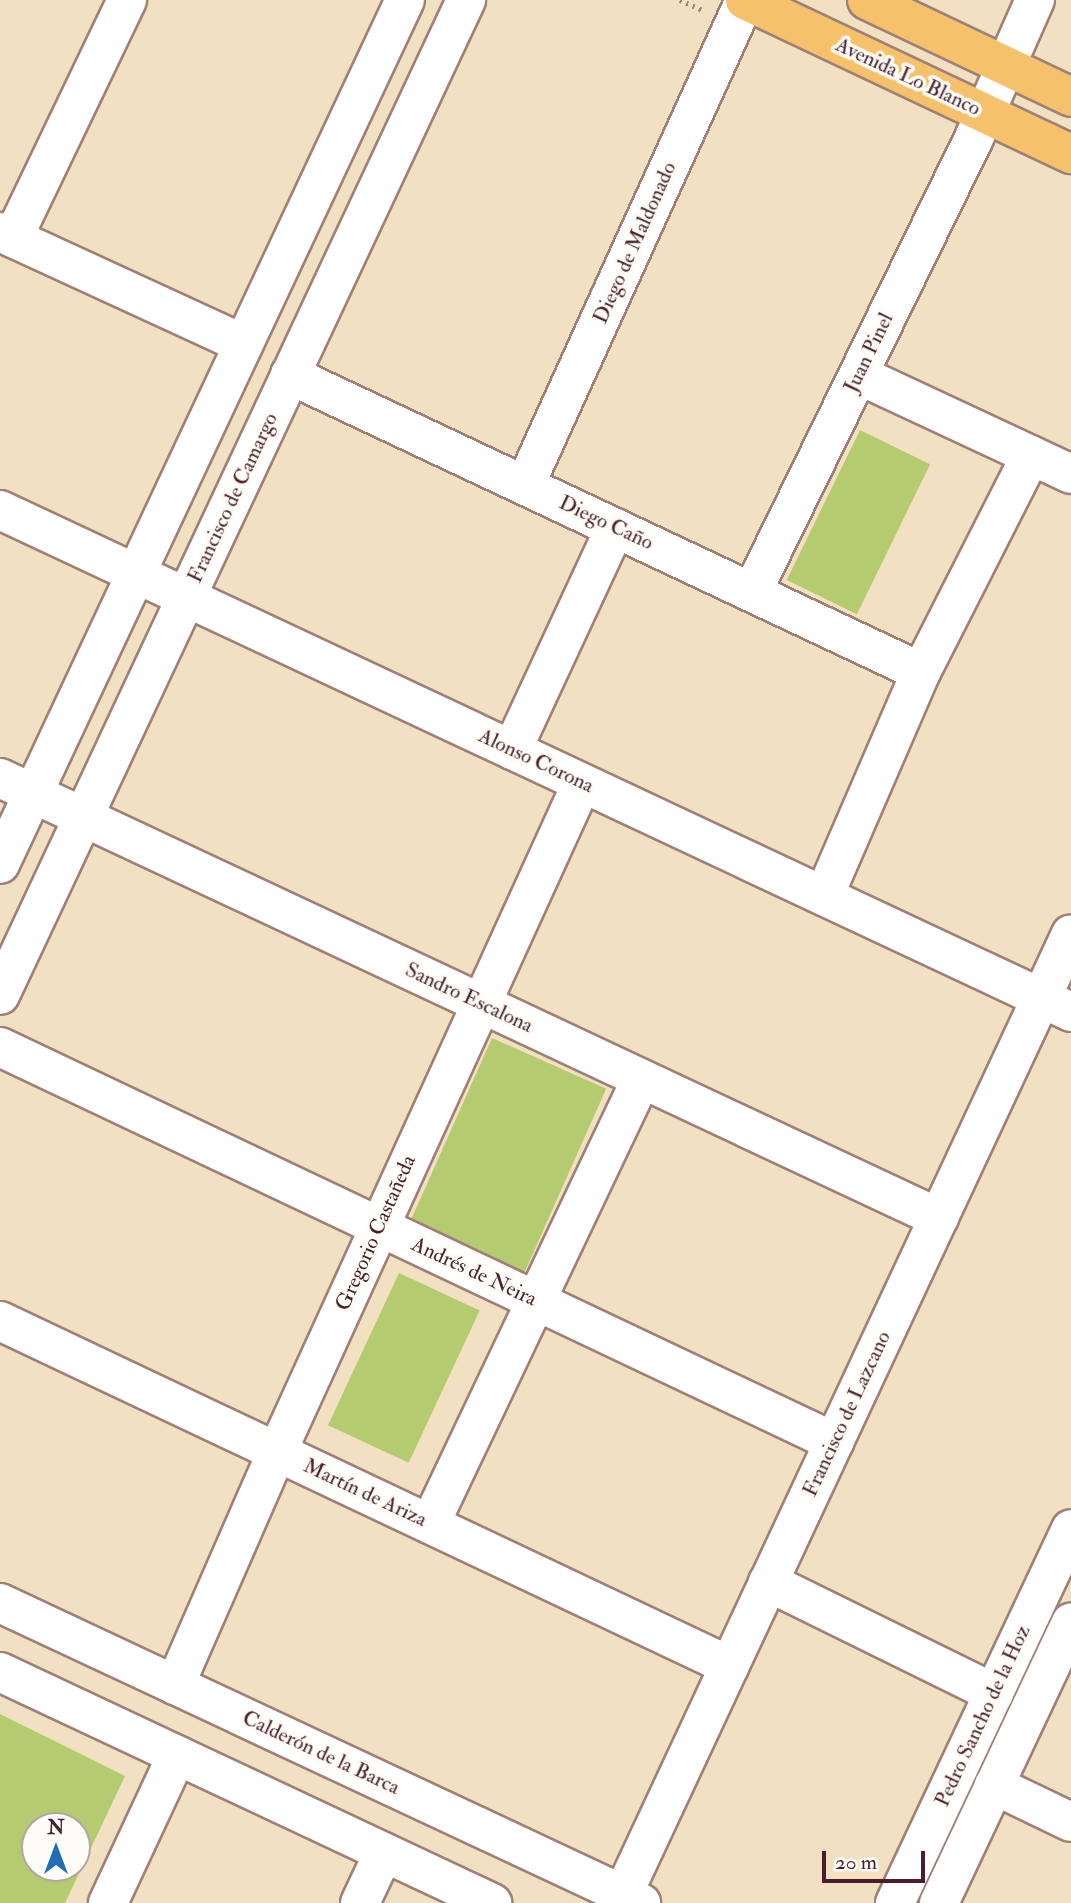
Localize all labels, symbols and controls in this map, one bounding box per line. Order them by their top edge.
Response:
street label: Avenida Lo Blanco [832,32,984,122]
street label: Diego de Maldonado [588,158,682,328]
street label: Juan Pinel [839,309,899,397]
street label: Francisco de Camargo [183,409,283,587]
street label: Diego Caño [555,490,657,556]
street label: Alonso Corona [474,723,598,799]
street label: Sandro Escalona [401,957,537,1039]
street label: Gregorio Castañeda [330,1151,422,1315]
street label: Andrés de Neira [407,1232,541,1312]
street label: Francisco de Lazcano [798,1327,896,1501]
street label: Martín de Ariza [299,1453,431,1533]
street label: Pedro Sancho de la Hoz [930,1621,1036,1811]
street label: Calderón de la Barca [238,1706,404,1800]
north arrow [21,1812,91,1882]
text: N [47,1816,65,1840]
scale bar [826,1836,929,1880]
text: 20 m [835,1849,877,1876]

